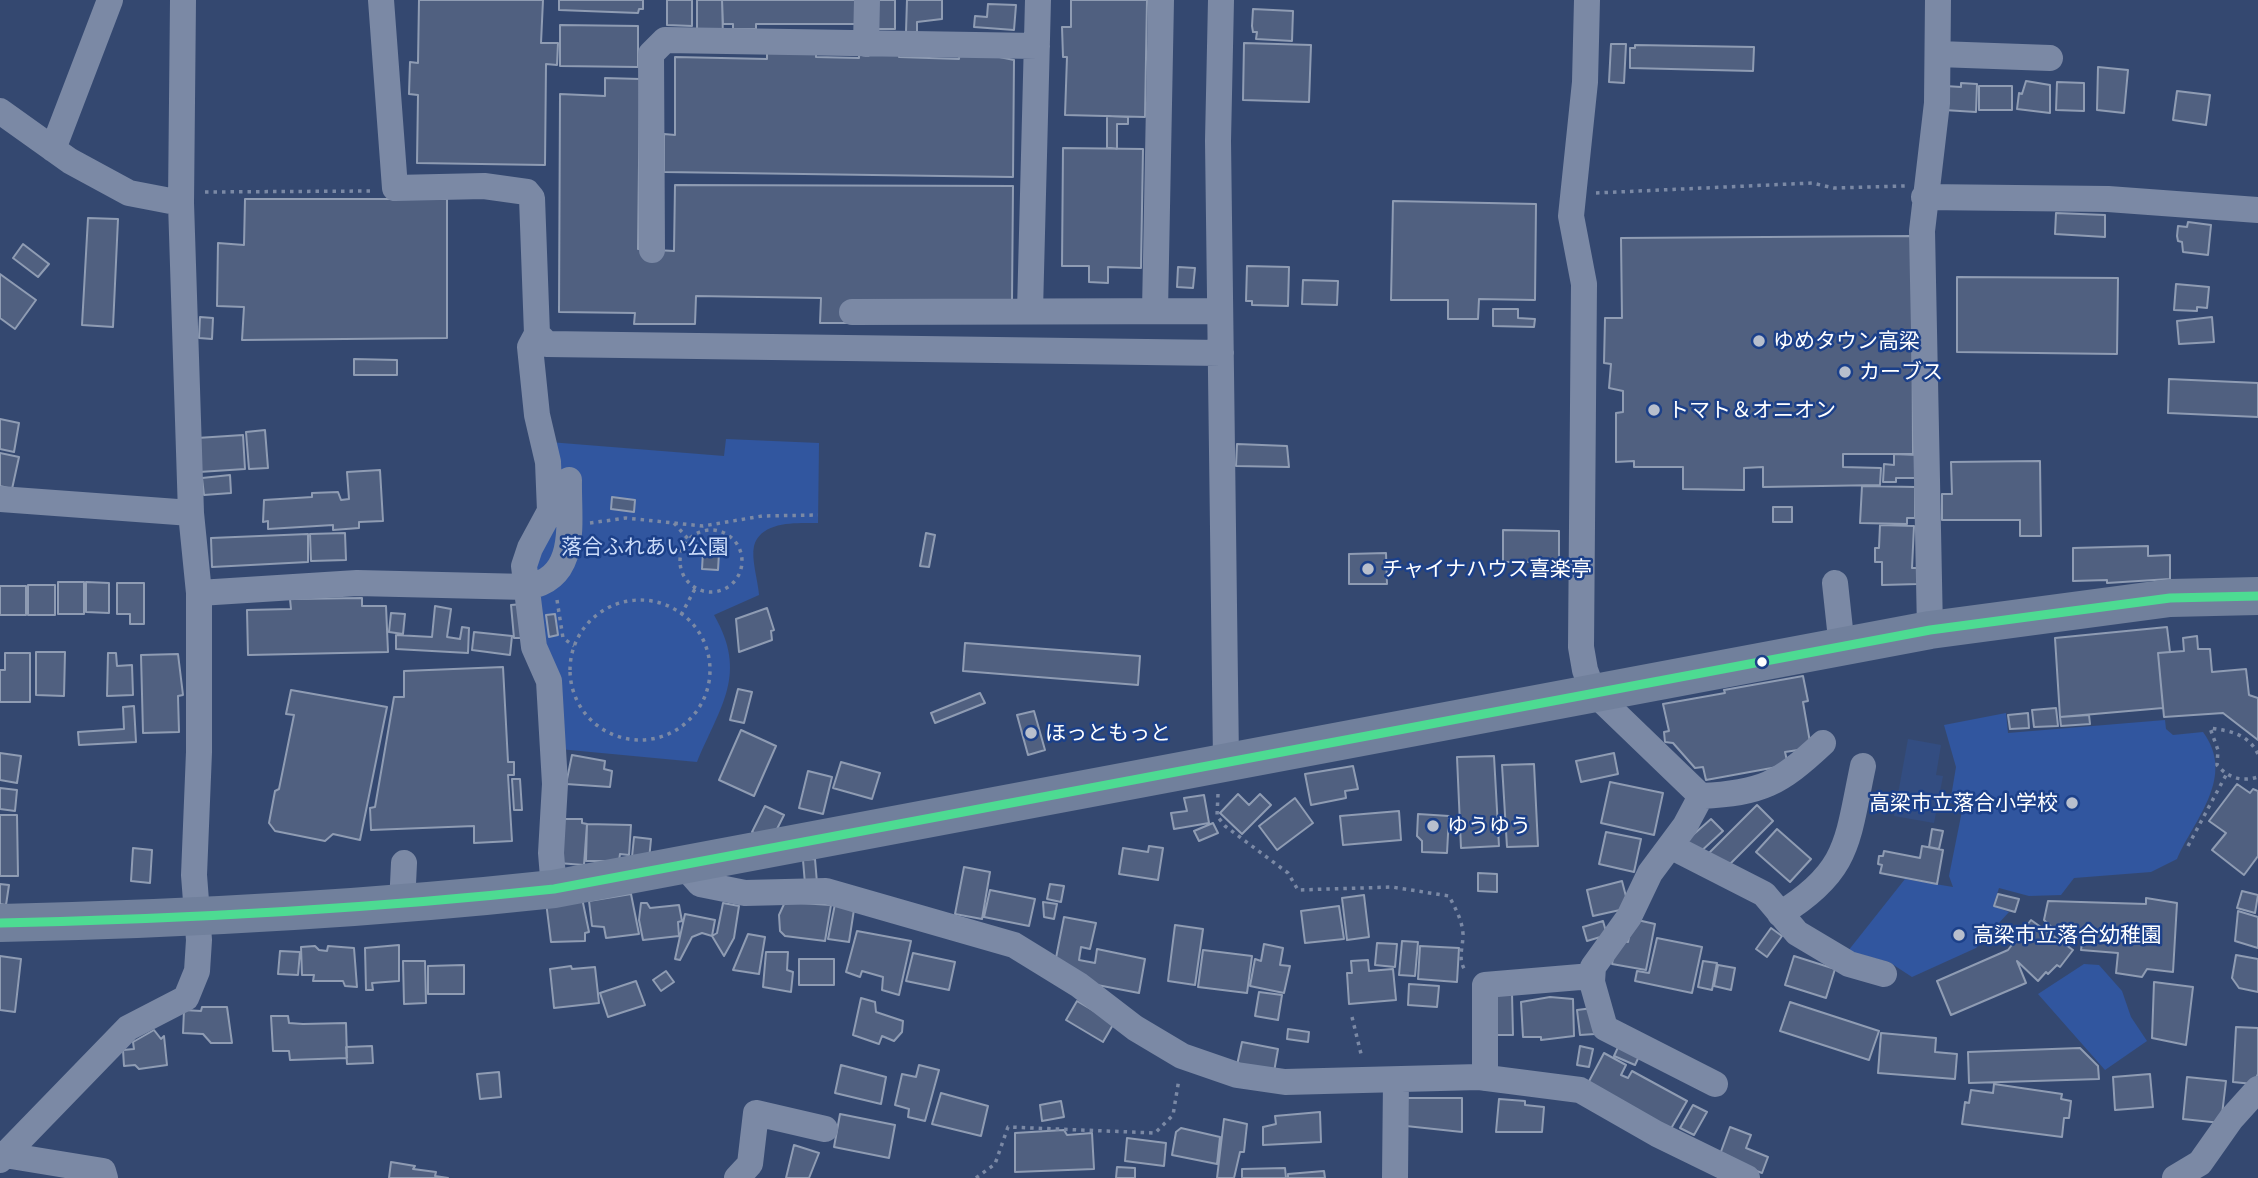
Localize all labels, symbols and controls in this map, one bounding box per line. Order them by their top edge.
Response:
place label: ゆめタウン高梁 [1773,328,1920,354]
marker: ゆめタウン高梁 [1751,333,1767,349]
place label: カーブス [1859,359,1943,385]
marker: カーブス [1837,364,1853,380]
place label: トマト＆オニオン [1668,397,1836,423]
marker: トマト＆オニオン [1646,402,1662,418]
park label: 落合ふれあい公園 [561,534,729,560]
place label: チャイナハウス喜楽亭 [1382,556,1592,582]
marker: チャイナハウス喜楽亭 [1360,561,1376,577]
unlabelled marker [1755,655,1769,669]
place label: ほっともっと [1045,720,1171,746]
marker: ほっともっと [1023,725,1039,741]
place label: 高梁市立落合小学校 [1869,790,2058,816]
marker: 高梁市立落合小学校 [2064,795,2080,811]
place label: ゆうゆう [1447,813,1531,839]
marker: ゆうゆう [1425,818,1441,834]
place label: 高梁市立落合幼稚園 [1973,922,2162,948]
marker: 高梁市立落合幼稚園 [1951,927,1967,943]

